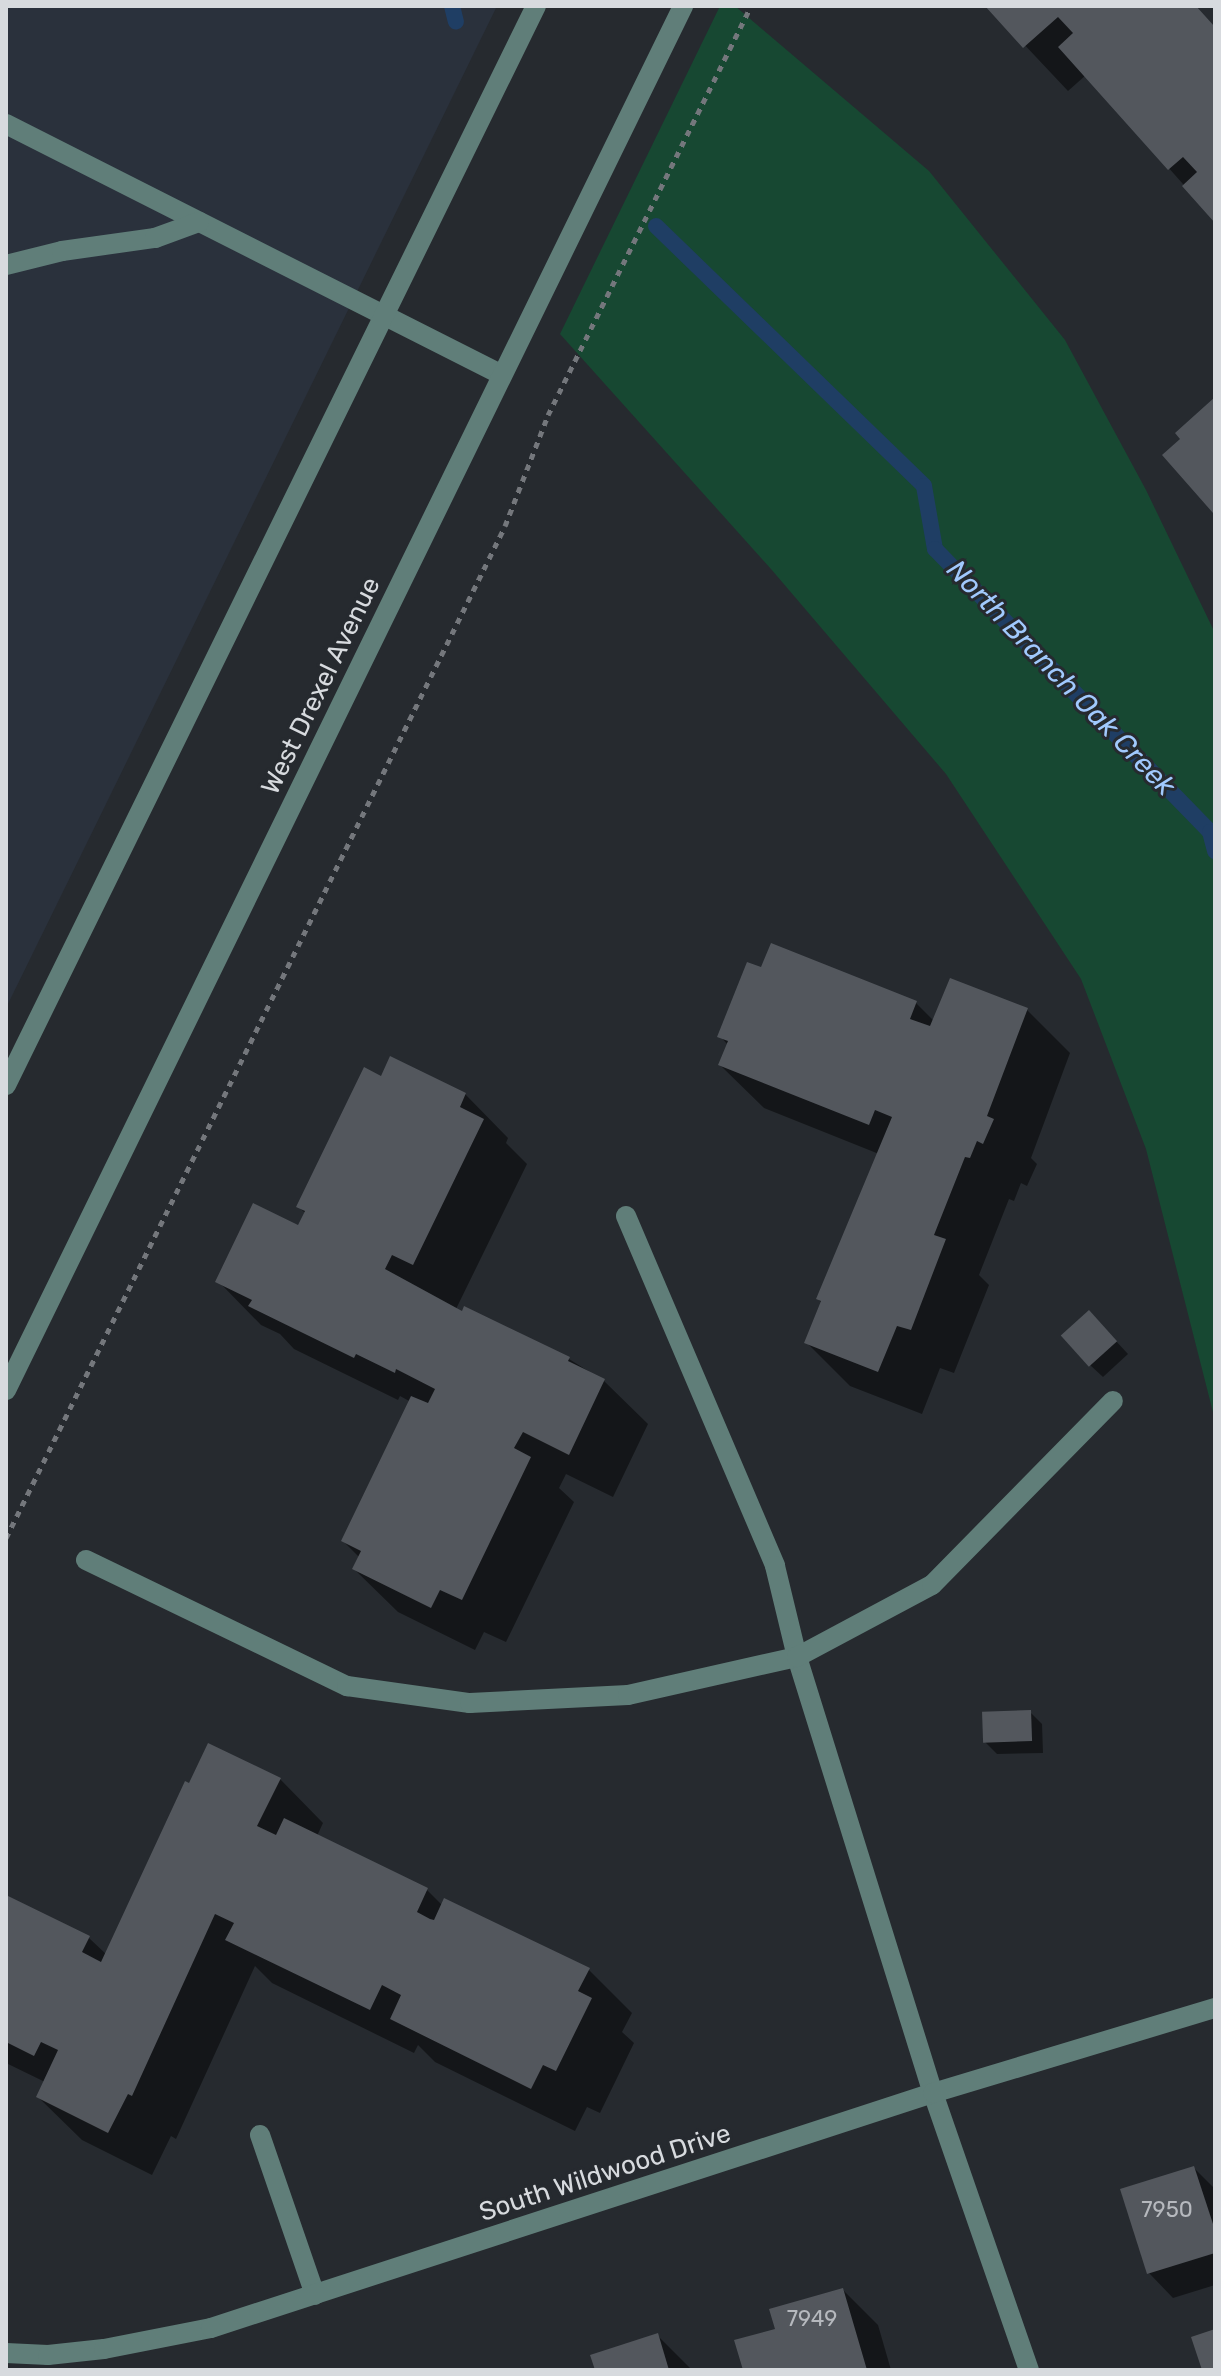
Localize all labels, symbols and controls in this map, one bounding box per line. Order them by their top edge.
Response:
water label: North Branch Oak Creek [940,553,1182,803]
street label: West Drexel Avenue [255,572,387,800]
street label: South Wildwood Drive [475,2118,735,2228]
house number: 7950 [1141,2197,1193,2223]
house number: 7949 [787,2306,837,2332]

